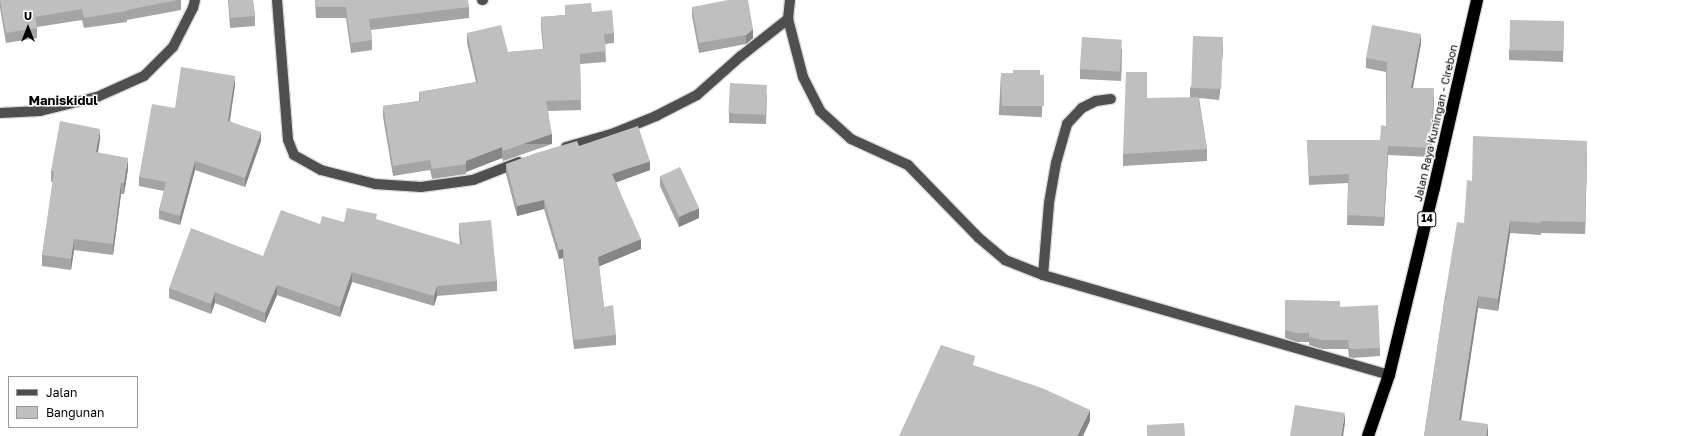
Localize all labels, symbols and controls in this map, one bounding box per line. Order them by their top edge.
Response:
north arrow [8,8,48,48]
text: U [24,9,32,22]
street label: Jalan Raya Kuningan - Cirebon [1411,43,1461,203]
district label: Maniskidul [28,92,98,108]
road number: 14 [1417,211,1437,227]
legend [8,376,138,428]
text: Jalan [46,385,77,400]
text: Bangunan [46,405,104,420]

